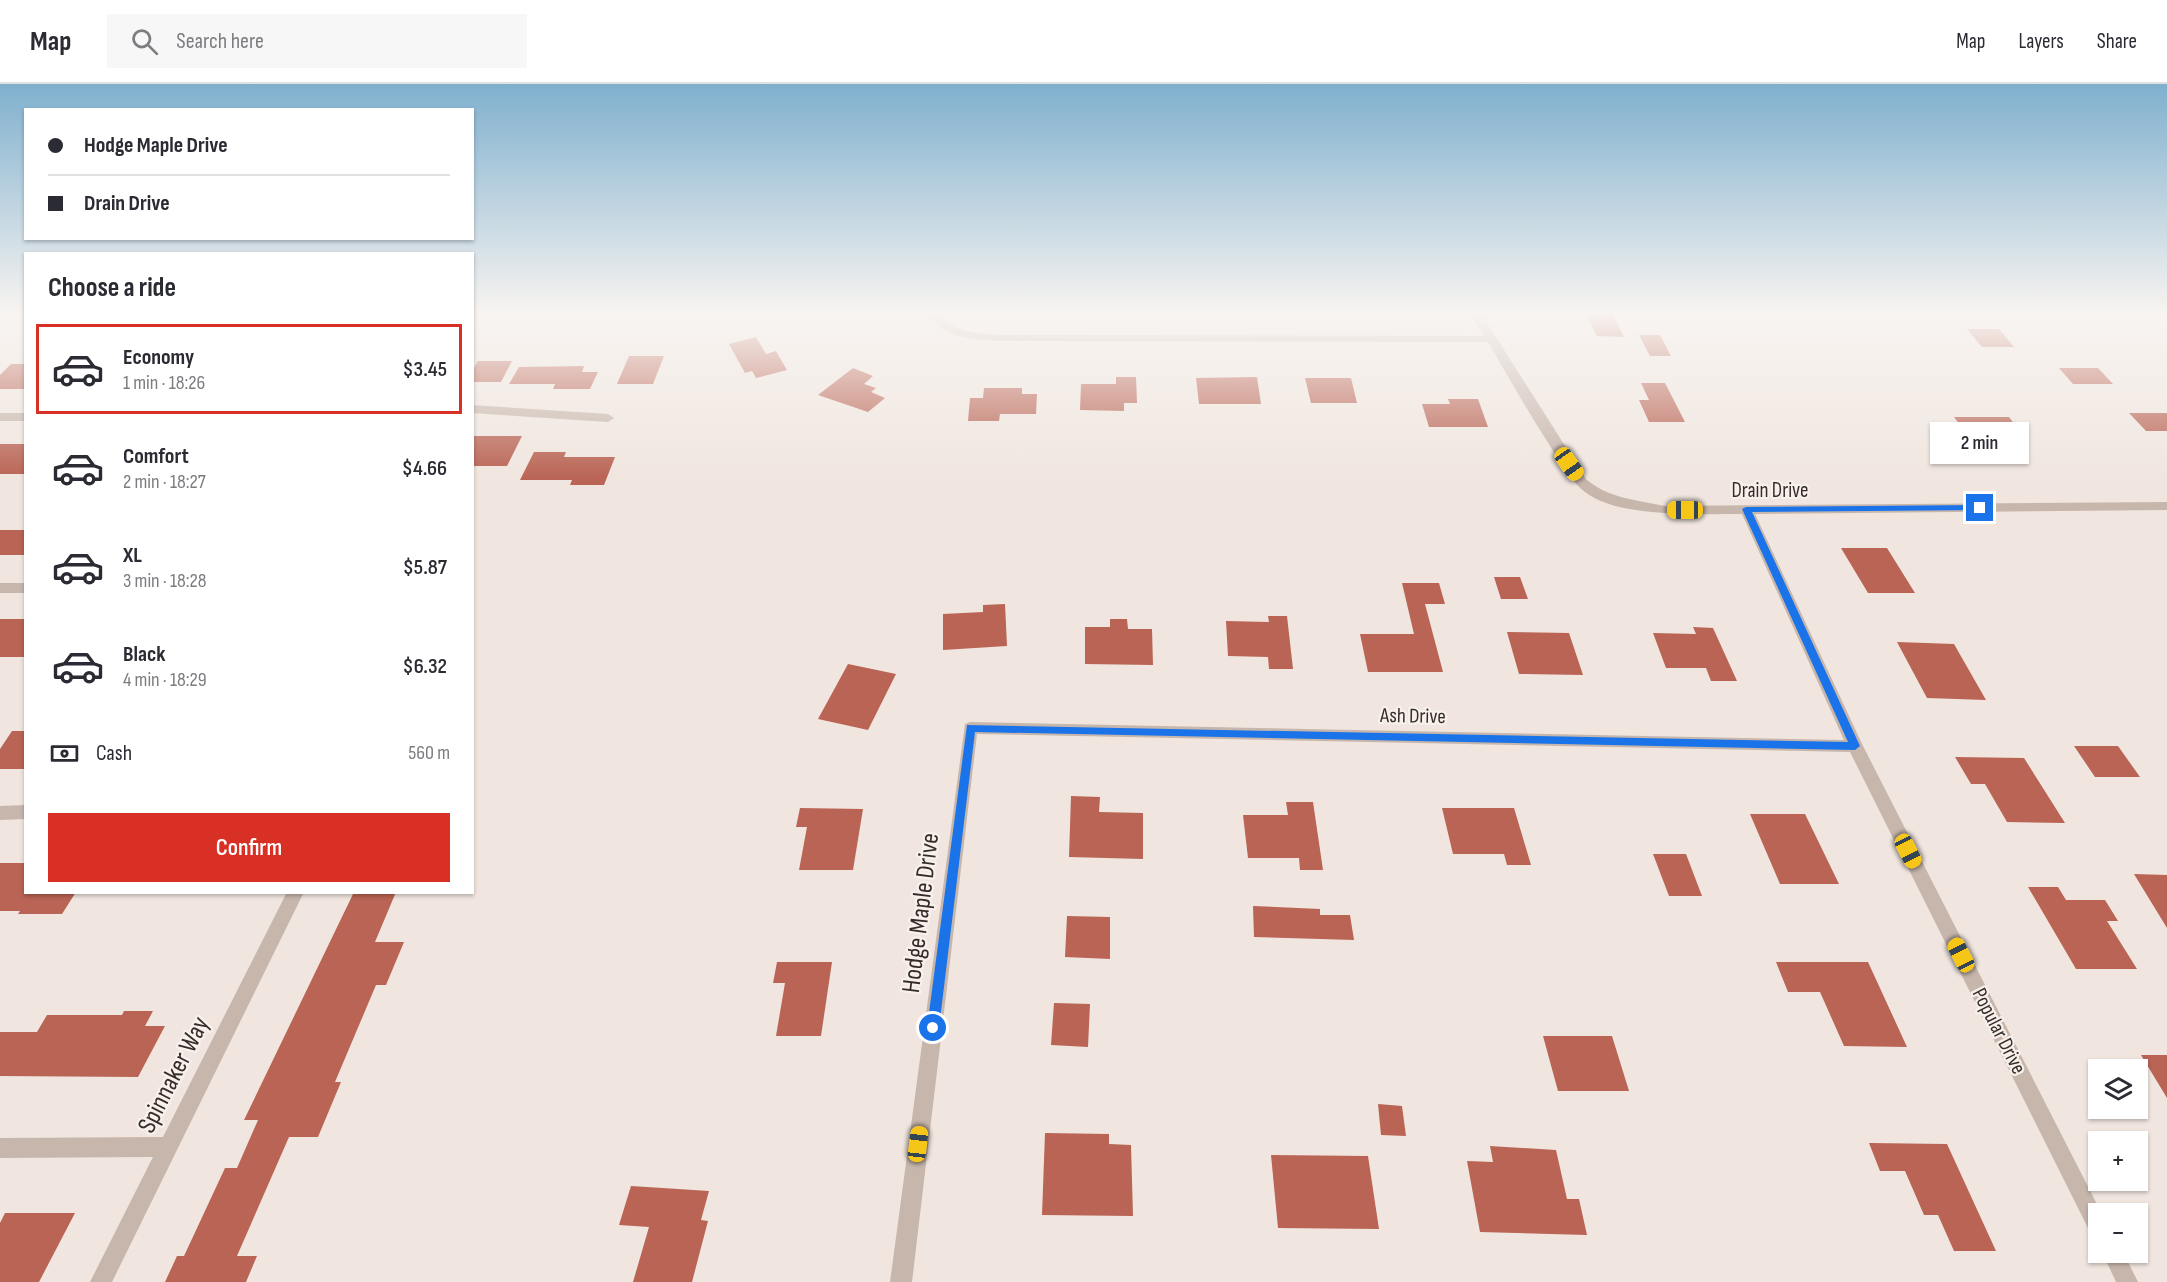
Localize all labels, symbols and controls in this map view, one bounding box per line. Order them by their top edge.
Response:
search box [107,14,527,68]
text: Map [30,25,71,58]
icon: search [128,25,161,58]
text: Search here [176,28,264,55]
text: Map [1956,29,1985,54]
text: Layers [2018,29,2064,54]
text: Share [2097,29,2137,54]
text: Hodge Maple Drive [84,132,228,159]
text: Drain Drive [84,190,170,217]
text: Choose a ride [48,272,176,304]
icon: car [51,342,105,396]
text: Economy [123,344,194,371]
text: $3.45 [402,356,447,383]
text: 1 min · 18:26 [123,371,205,395]
callout: 2 min [1930,421,2030,463]
text: 2 min [1961,431,1998,455]
icon: car [51,441,105,495]
text: Comfort [123,443,189,470]
car [1551,444,1587,484]
text: $4.66 [402,455,447,482]
text: 2 min · 18:27 [123,470,206,494]
street label: Drain Drive [1731,478,1809,503]
route end [1966,494,1993,521]
car [1667,501,1703,519]
icon: car [51,540,105,594]
text: XL [123,542,142,569]
text: $5.87 [403,554,447,581]
text: 3 min · 18:28 [123,569,207,593]
icon: car [51,639,105,693]
text: Black [123,641,165,668]
text: $6.32 [403,653,447,680]
text: 4 min · 18:29 [123,668,207,692]
street label: Ash Drive [1379,703,1446,729]
icon: cash [48,737,81,770]
text: Cash [96,740,132,767]
text: 560 m [408,741,450,765]
button: Confirm [48,813,450,882]
street label: Hodge Maple Drive [896,831,946,995]
car [1892,831,1924,871]
car [1945,935,1977,975]
street label: Popular Drive [1967,984,2031,1078]
street label: Spinnaker Way [131,1012,217,1138]
route start [919,1014,946,1041]
map controls [2088,1059,2148,1263]
button: layers [2088,1059,2148,1119]
car [907,1125,929,1163]
button: + [2088,1131,2148,1191]
button: − [2088,1203,2148,1263]

